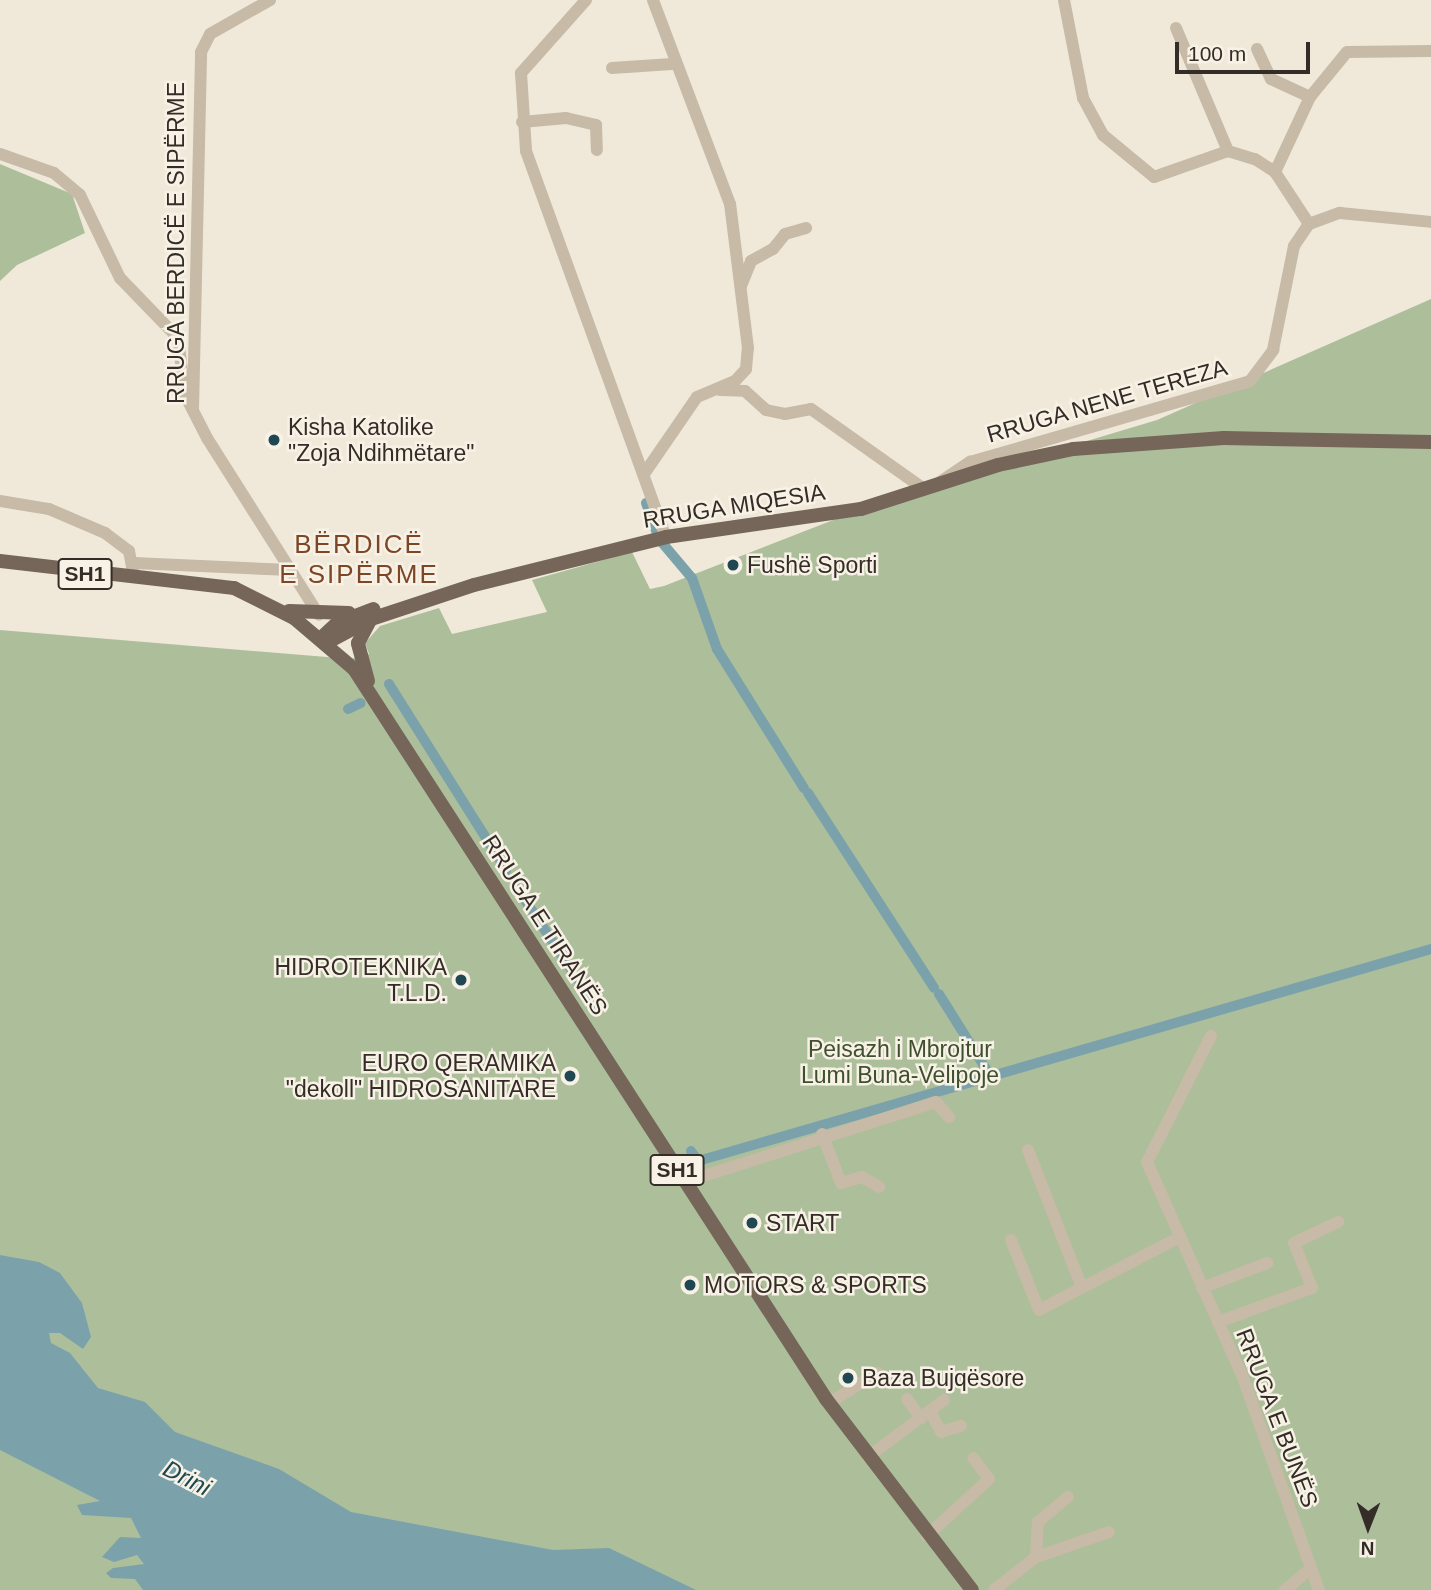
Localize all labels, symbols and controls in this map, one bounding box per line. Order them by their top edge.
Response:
scale bar [1179,28,1314,72]
text: 100 m [1188,42,1246,65]
street label: RRUGA BERDICË E SIPËRME [162,81,190,405]
street label: RRUGA NENE TEREZA [983,353,1231,449]
place label: Kisha Katolike "Zoja Ndihmëtare" [288,413,474,467]
marker: Kisha Katolike "Zoja Ndihmëtare" [266,432,282,448]
street label: RRUGA MIQESIA [640,478,828,534]
district label: BËRDICË E SIPËRME [280,529,438,590]
place label: Fushë Sporti [747,551,877,579]
road number: SH1 [57,556,113,592]
marker: Fushë Sporti [725,557,741,573]
street label: RRUGA E TIRANËS [476,829,614,1021]
place label: HIDROTEKNIKA T.L.D. [274,953,447,1007]
marker: HIDROTEKNIKA T.L.D. [453,972,469,988]
park label: Peisazh i Mbrojtur Lumi Buna-Velipoje [801,1035,999,1089]
place label: EURO QERAMIKA "dekoll" HIDROSANITARE [286,1049,556,1103]
marker: EURO QERAMIKA "dekoll" HIDROSANITARE [562,1068,578,1084]
road number: SH1 [649,1152,705,1188]
place label: START [766,1209,839,1237]
marker: START [744,1215,760,1231]
place label: MOTORS & SPORTS [704,1271,927,1299]
marker: MOTORS & SPORTS [682,1277,698,1293]
street label: RRUGA E BUNËS [1230,1324,1324,1512]
place label: Baza Bujqësore [862,1364,1024,1392]
marker: Baza Bujqësore [840,1370,856,1386]
water label: Drini [158,1454,216,1502]
north arrow [1333,1492,1403,1562]
text: N [1361,1538,1375,1559]

